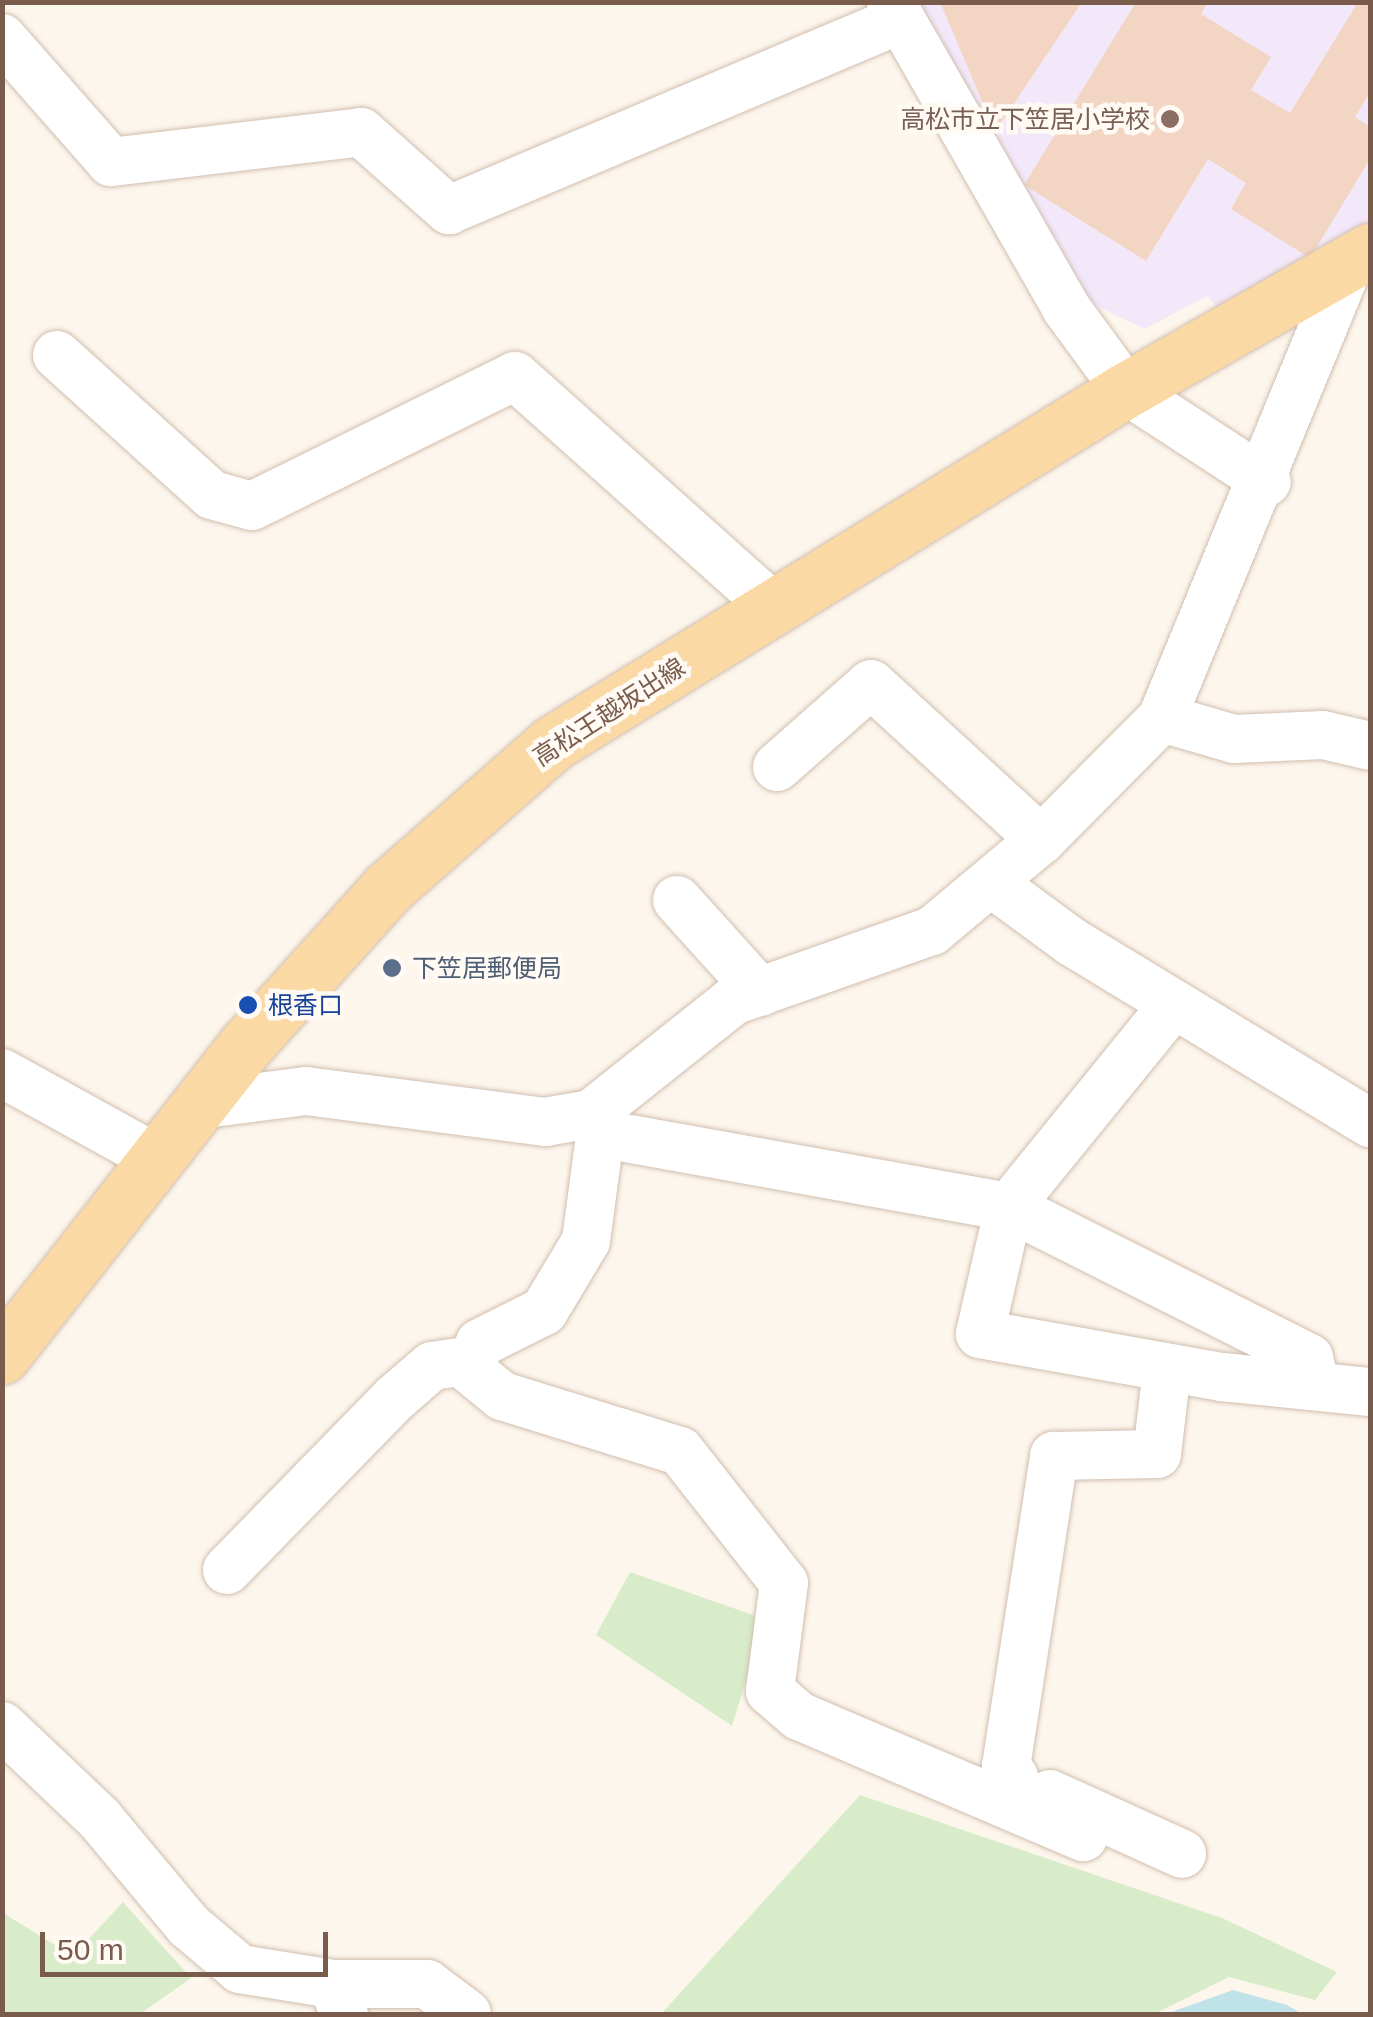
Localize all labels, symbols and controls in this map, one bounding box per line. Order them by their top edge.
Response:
place label: 高松市立下笠居小学校 [900,104,1150,134]
marker: 高松市立下笠居小学校 [1159,108,1181,130]
street label: 高松王越坂出線 [527,652,691,772]
place label: 下笠居郵便局 [412,953,562,983]
marker: 下笠居郵便局 [381,957,403,979]
place label: 根香口 [268,990,343,1020]
marker: 根香口 [237,994,259,1016]
scale bar [45,1912,332,1974]
text: 50 m [57,1933,124,1966]

